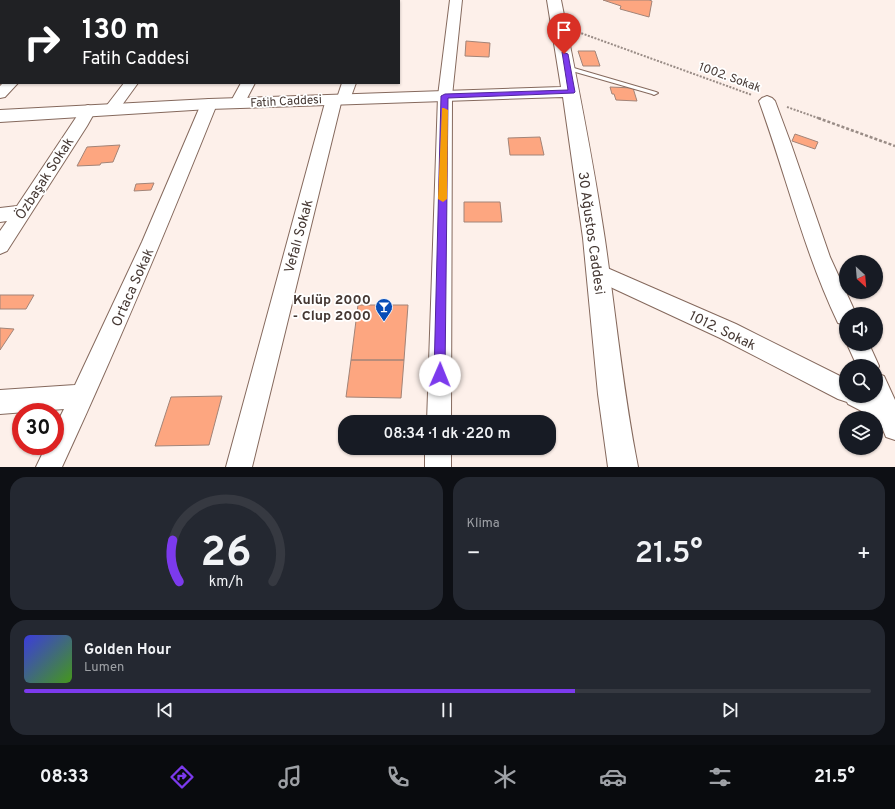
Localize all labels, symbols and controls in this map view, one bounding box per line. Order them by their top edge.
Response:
text: 130 m [82,13,160,49]
pin [547,13,581,54]
icon: right [16,16,68,68]
icon: arrive [553,19,575,41]
text: Fatih Caddesi [82,48,189,71]
street label: 1002. Sokak [696,59,763,97]
street label: Fatih Caddesi [250,92,322,112]
street label: Özbaşak Sokak [11,134,78,223]
street label: 30 Ağustos Caddesi [573,171,608,296]
street label: Vefalı Sokak [281,198,317,275]
street label: Ortaca Sokak [109,246,158,329]
north arrow [839,255,883,299]
map controls [839,255,883,455]
place label: Kulüp 2000 - Clup 2000 [293,292,371,325]
bar icon: Kulüp 2000 - Clup 2000 [374,297,394,322]
button: sound [839,307,883,351]
street label: 1012. Sokak [686,308,759,355]
position arrow [419,354,461,396]
button: search [839,359,883,403]
speed limit sign: 30 [12,403,64,455]
button: layers [839,411,883,455]
text: 08:34 · 1 dk · 220 m [383,425,511,444]
text: Klima [467,516,500,532]
text: 26 [201,527,252,580]
text: 21.5° [635,536,703,573]
text: − [467,541,481,568]
text: + [857,541,871,568]
text: km/h [209,572,244,590]
text: Golden Hour [84,641,171,660]
text: Lumen [84,660,124,676]
icon: previous [154,699,176,721]
icon: pause [436,699,458,721]
icon: next [719,699,741,721]
icon: directions [168,763,196,791]
icon: music [276,763,304,791]
icon: phone [384,763,412,791]
icon: climate [491,763,519,791]
icon: car [599,763,627,791]
icon: filters [706,763,734,791]
text: 08:33 [40,766,89,789]
text: 21.5° [814,766,855,789]

